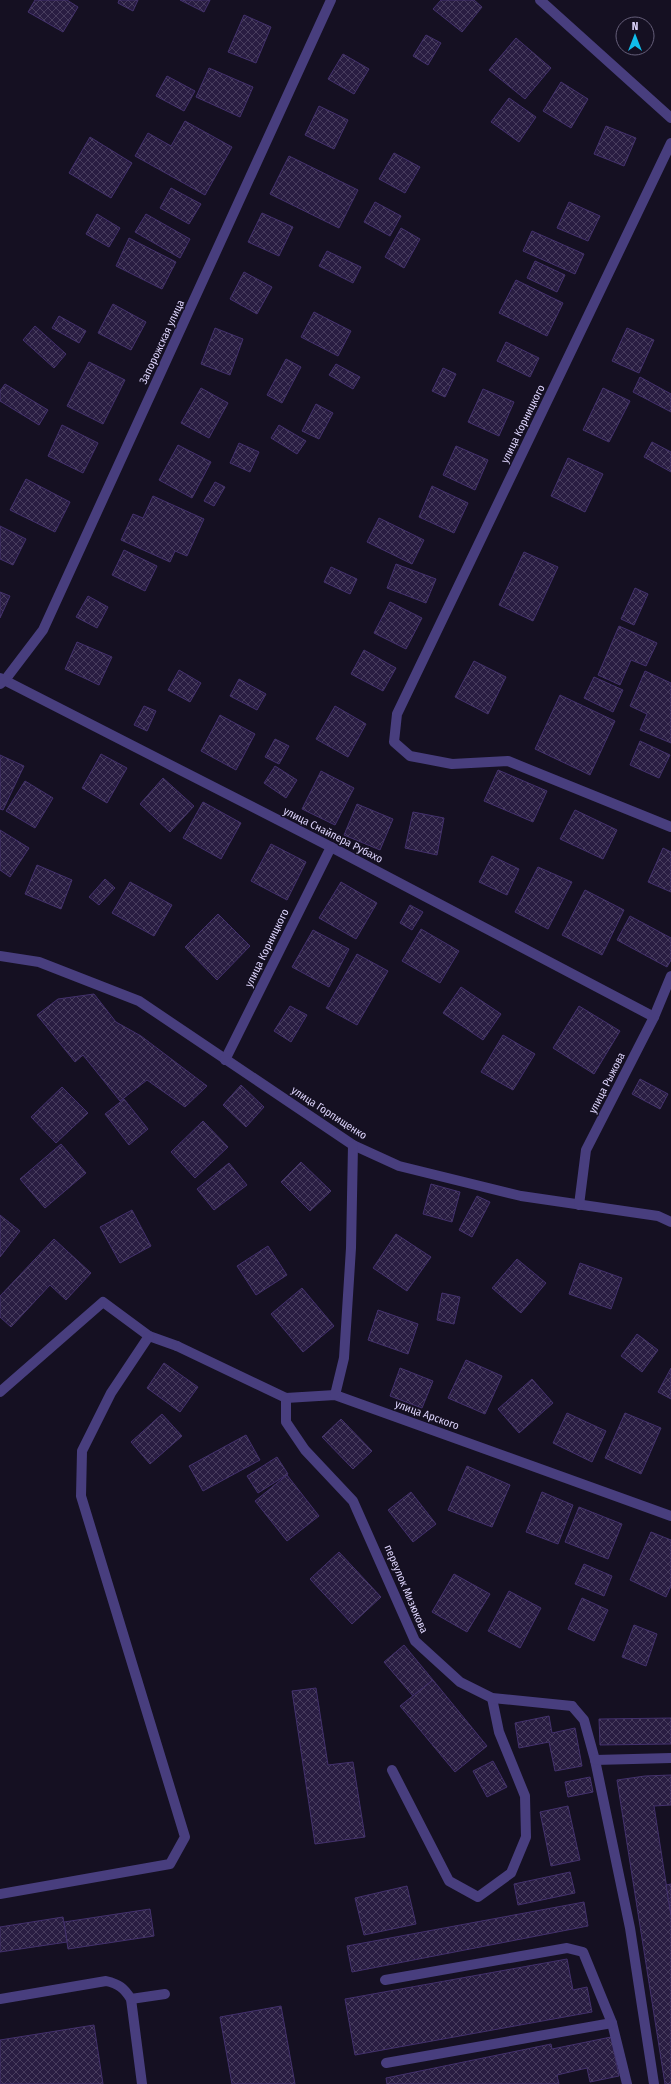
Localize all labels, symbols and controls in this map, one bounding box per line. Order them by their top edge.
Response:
north arrow [615,16,655,56]
text: N [632,20,638,33]
street label: Запорожская улица [137,298,187,386]
street label: улица Корницкого [498,382,548,465]
street label: улица Снайпера Рубахо [281,804,385,866]
street label: улица Корницкого [242,906,292,989]
street label: улица Рыжова [586,1050,628,1116]
street label: улица Горпищенко [289,1084,369,1142]
street label: улица Арского [393,1397,461,1433]
street label: переулок Мизюкова [382,1543,430,1635]

